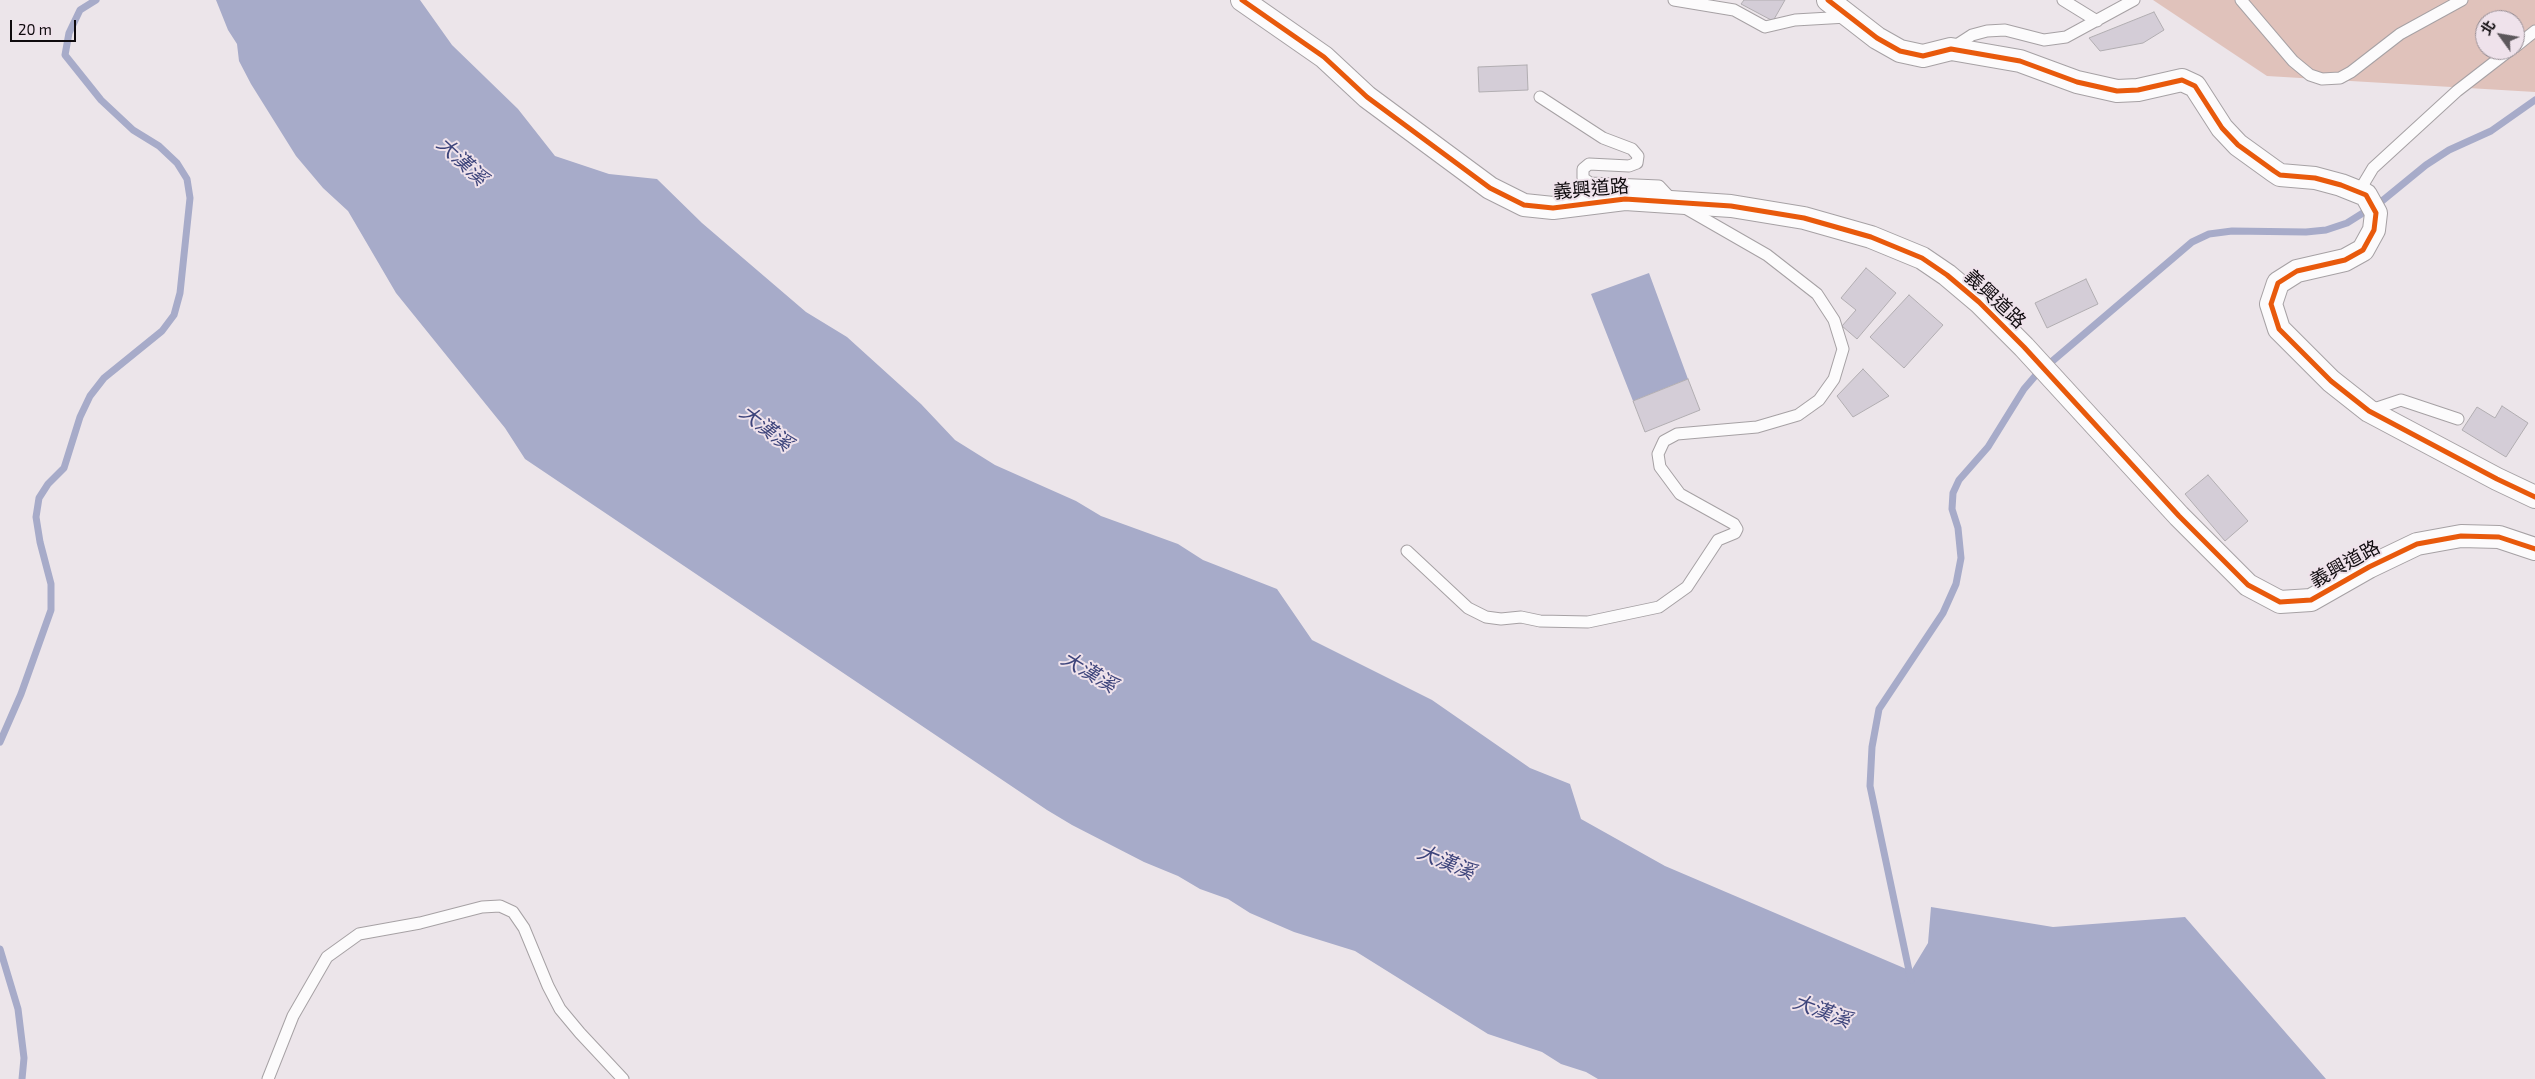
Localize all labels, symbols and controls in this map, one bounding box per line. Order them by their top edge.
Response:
scale bar [12,10,79,42]
north arrow [2475,10,2525,60]
text: 北 [2477,17,2499,38]
text: 20 m [18,20,52,38]
water label: 大漢溪 [432,132,492,190]
street label: 義興道路 [1552,174,1630,204]
street label: 義興道路 [1959,265,2031,333]
water label: 大漢溪 [735,400,797,456]
street label: 義興道路 [2306,536,2384,592]
water label: 大漢溪 [1057,646,1121,698]
water label: 大漢溪 [1414,840,1478,884]
water label: 大漢溪 [1790,989,1854,1033]

